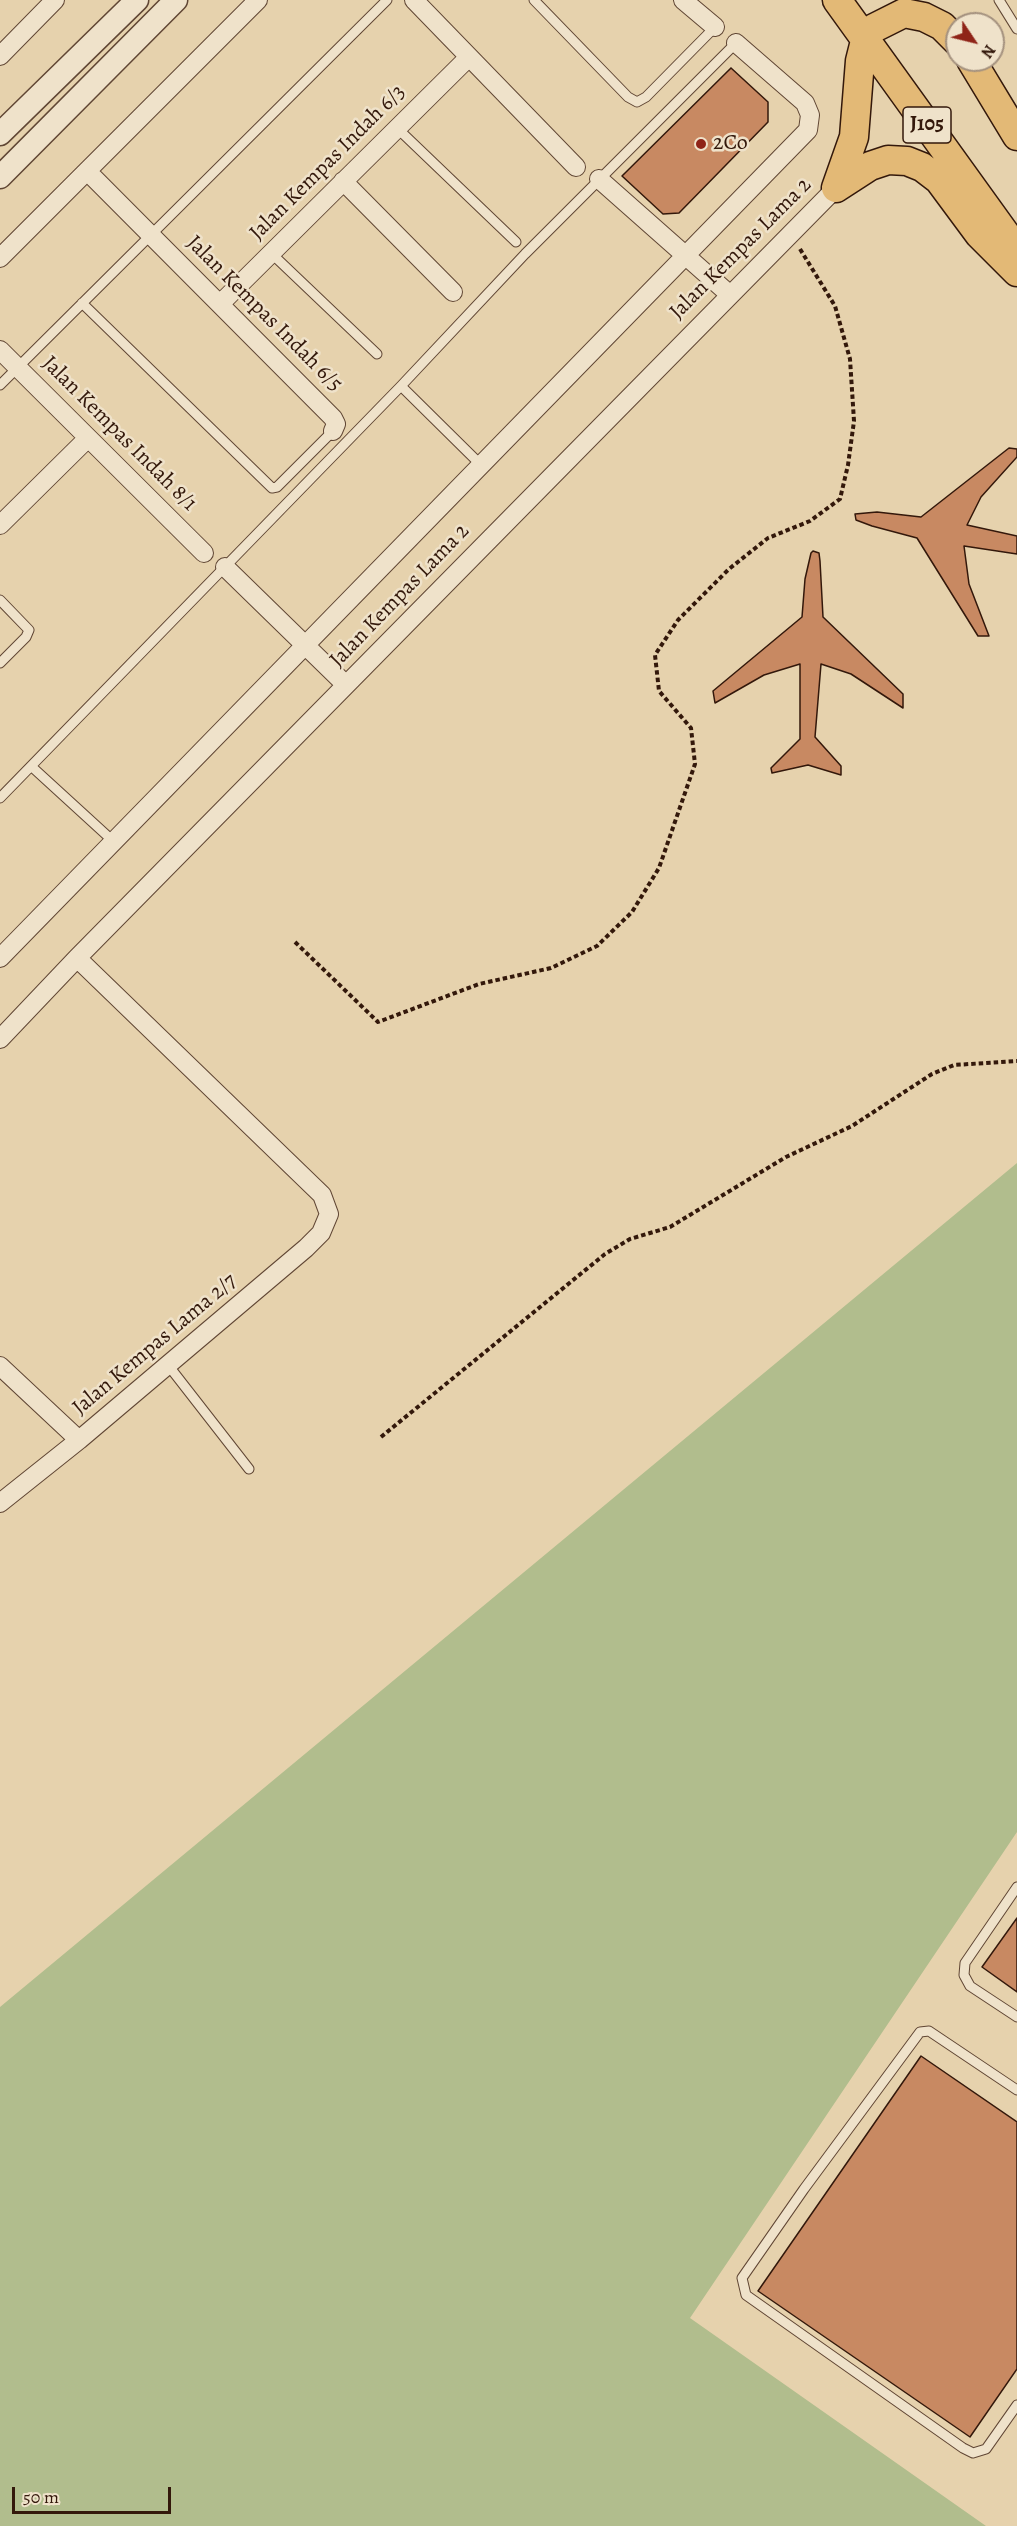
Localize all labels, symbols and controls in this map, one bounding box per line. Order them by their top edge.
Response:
north arrow [945,12,1005,72]
text: N [976,40,1000,62]
street label: Jalan Kempas Indah 6/3 [245,80,411,246]
road number: J105 [903,107,951,143]
place label: 2Co [713,131,748,157]
marker: 2Co [694,137,708,151]
street label: Jalan Kempas Lama 2 [665,173,817,325]
street label: Jalan Kempas Indah 6/5 [180,230,348,398]
street label: Jalan Kempas Indah 8/1 [36,351,202,517]
street label: Jalan Kempas Lama 2 [325,519,475,673]
street label: Jalan Kempas Lama 2/7 [67,1269,243,1421]
scale bar [15,2475,174,2513]
text: 50 m [23,2485,59,2509]

